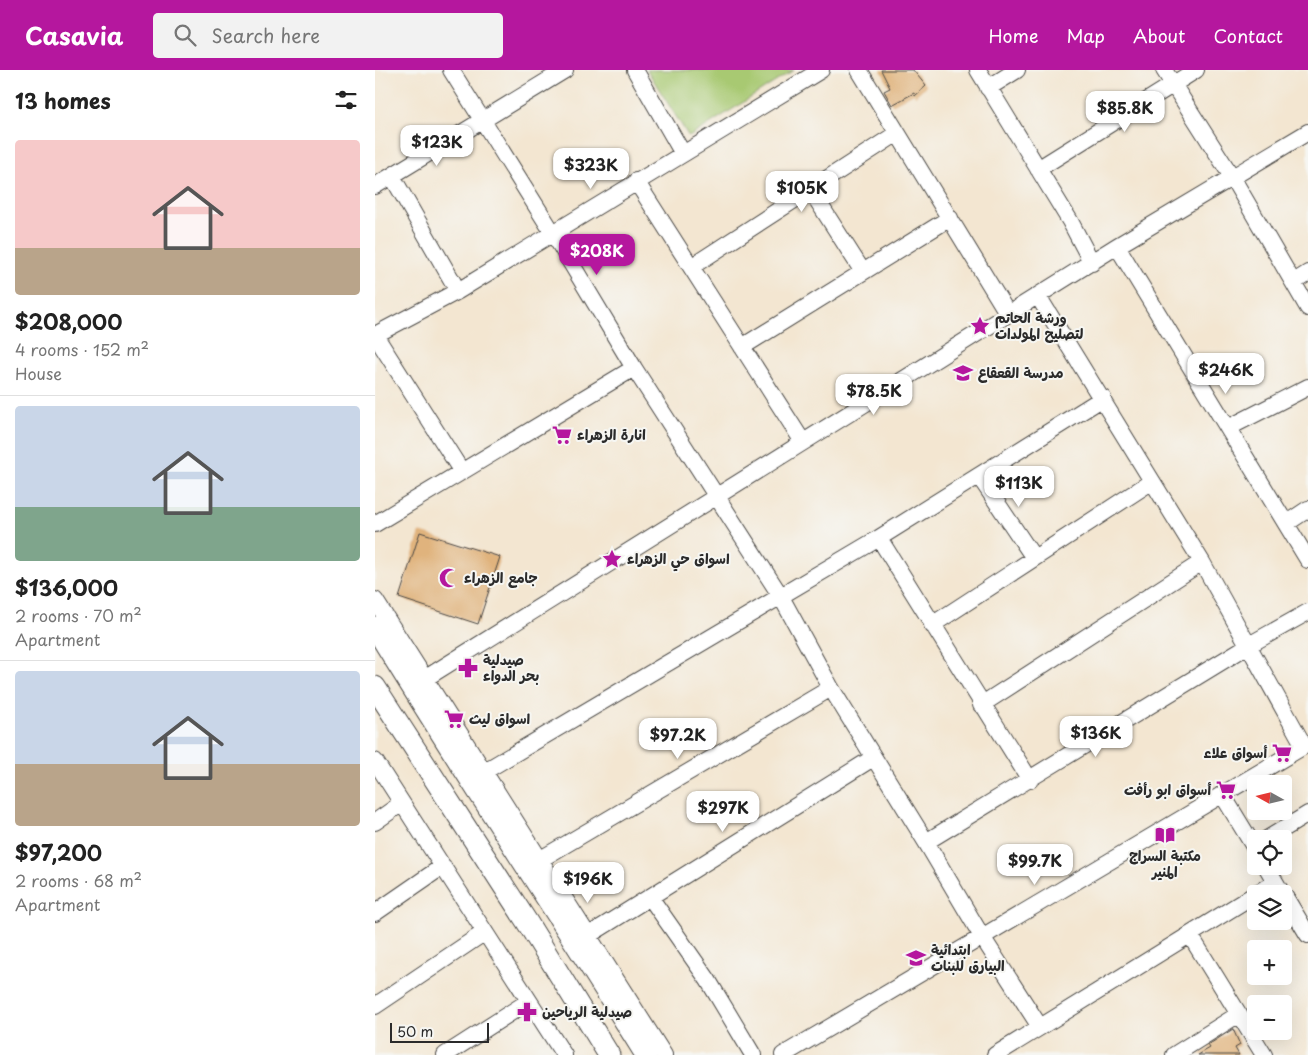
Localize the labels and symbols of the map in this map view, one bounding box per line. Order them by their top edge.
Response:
pin: $85.8K [1084,90,1166,133]
pin: $123K [402,124,472,167]
pin: $323K [556,148,626,190]
pin: $105K [767,170,837,213]
pin: $208K [562,234,632,276]
place label: ورشة الحاتم لتصليح المولدات [995,307,1083,344]
place icon: ورشة الحاتم لتصليح المولدات [969,315,991,337]
pin: $246K [1191,352,1261,395]
school or university icon: مدرسة القعقاع [952,362,974,384]
place label: مدرسة القعقاع [978,362,1063,383]
pin: $78.5K [833,374,915,416]
supermarket icon: انارة الزهراء [551,424,573,446]
place label: انارة الزهراء [577,424,646,445]
pin: $113K [984,466,1054,508]
place icon: اسواق حي الزهراء [601,548,623,570]
place label: اسواق حي الزهراء [627,548,730,572]
mosque icon: جامع الزهراء [438,567,460,589]
place label: جامع الزهراء [464,567,538,588]
place label: صيدلية بحر الدواء [483,649,539,686]
pharmacy icon: صيدلية بحر الدواء [457,657,479,679]
supermarket icon: اسواق ليث [443,708,465,730]
place label: اسواق ليث [469,708,531,729]
pin: $136K [1061,716,1131,758]
pin: $97.2K [637,718,719,760]
place label: أسواق علاء [1204,742,1267,763]
supermarket icon: أسواق علاء [1271,742,1293,764]
north arrow [1247,775,1293,820]
place label: أسواق ابو رأفت [1124,779,1211,800]
supermarket icon: أسواق ابو رأفت [1215,779,1237,801]
pin: $297K [688,790,758,833]
library icon: مكتبة السراج المنير [1154,824,1176,846]
pin: $99.7K [994,844,1076,886]
place label: مكتبة السراج المنير [1129,845,1201,882]
pin: $196K [553,862,623,904]
place label: ابتدائية البيارق للبنات [931,939,1005,976]
school or university icon: ابتدائية البيارق للبنات [905,947,927,969]
pharmacy icon: صيدلية الرياحين [516,1001,538,1023]
place label: صيدلية الرياحين [542,1001,632,1022]
scale bar [390,1020,489,1043]

